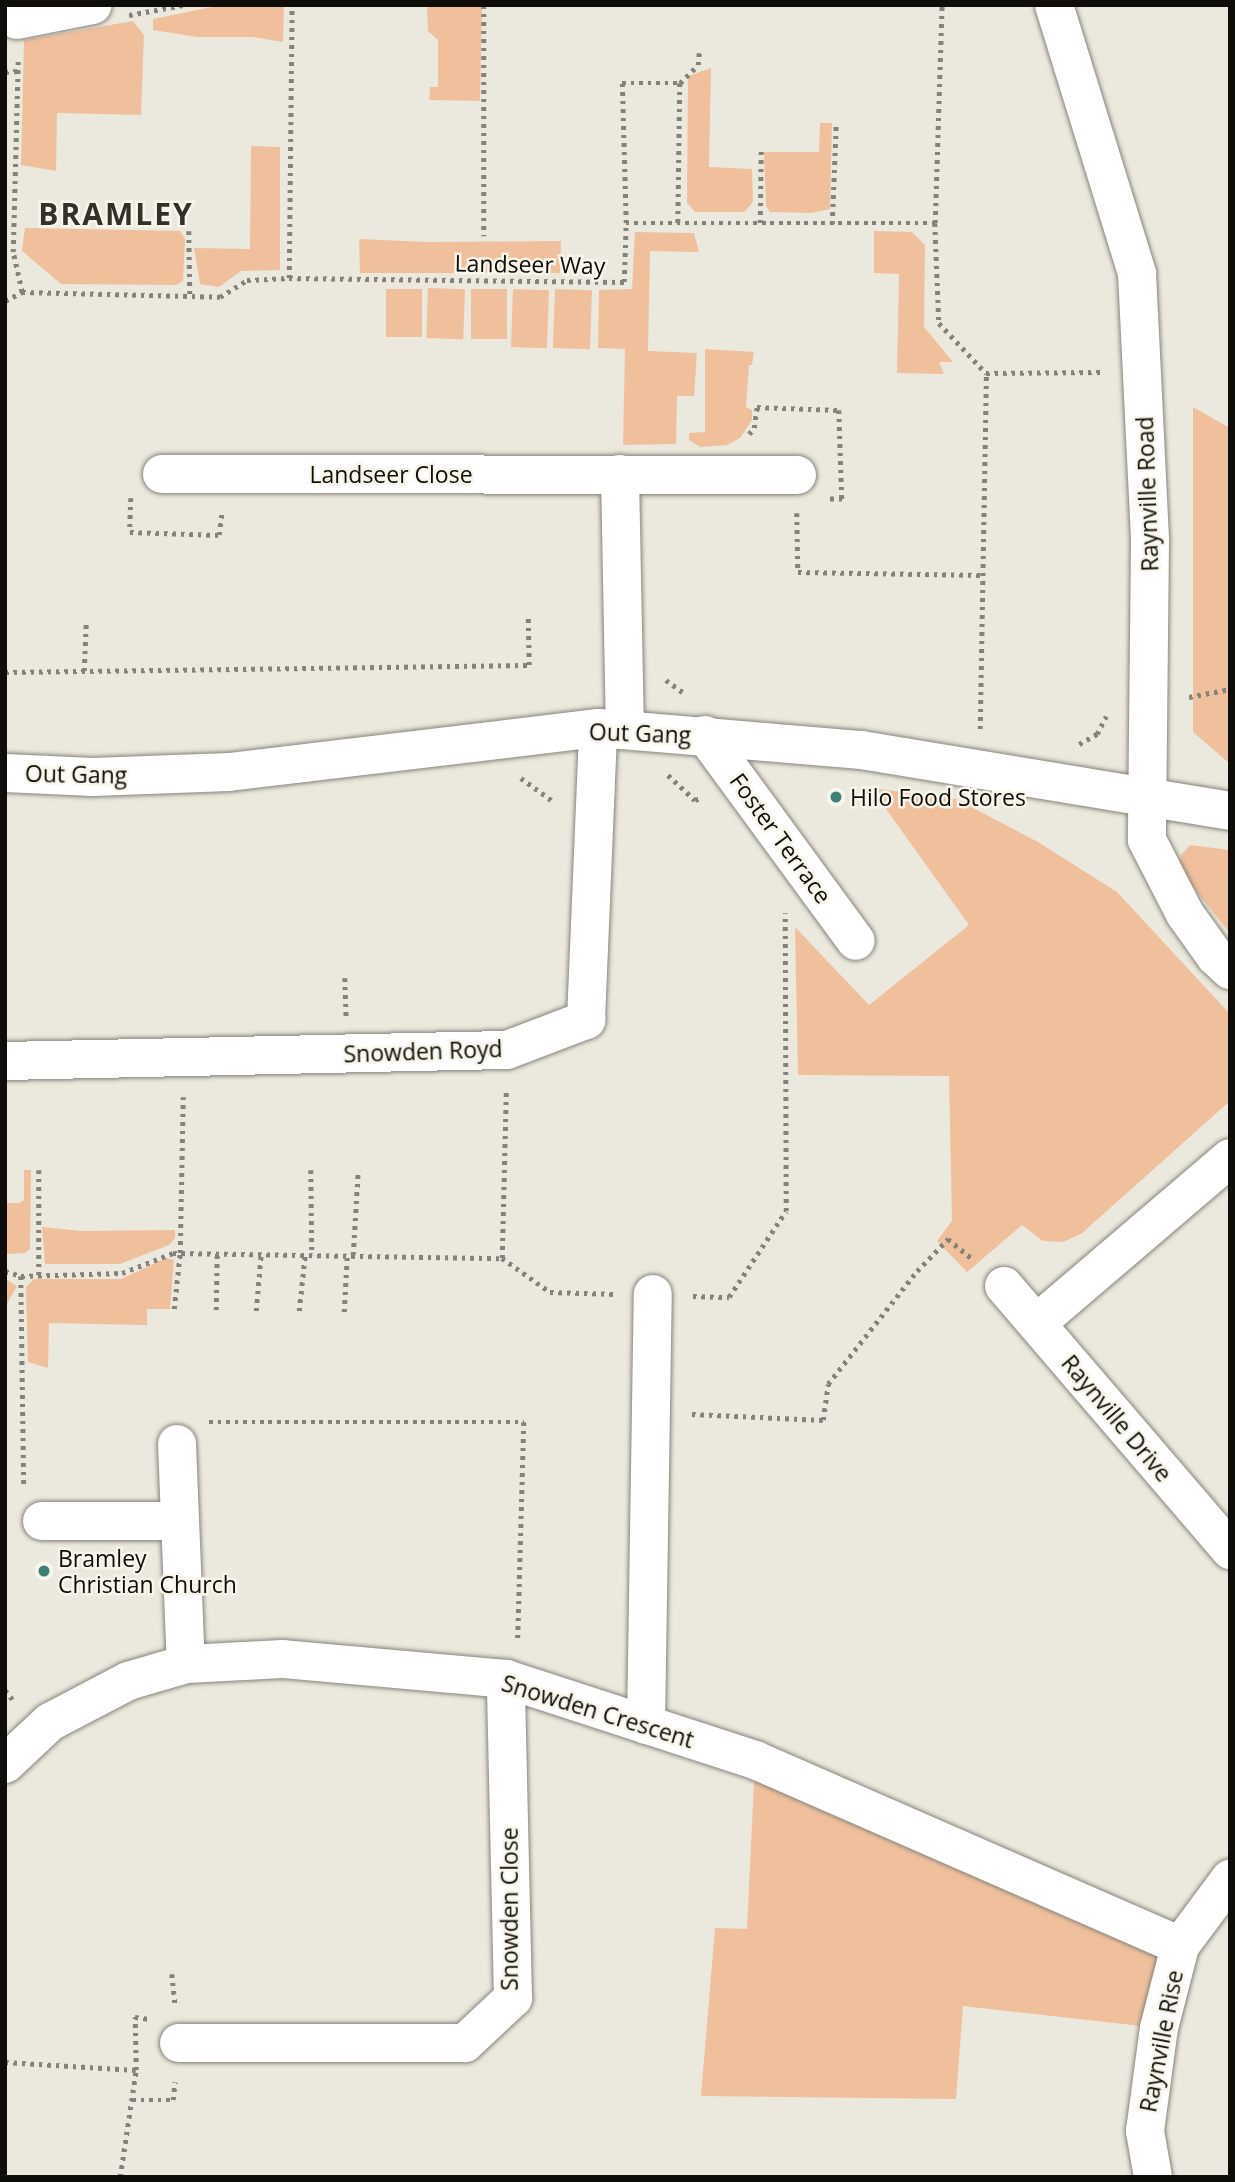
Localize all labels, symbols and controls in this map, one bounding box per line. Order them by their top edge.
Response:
district label: BRAMLEY [39,196,193,232]
street label: Landseer Way [454,249,606,279]
street label: Raynville Road [1130,416,1164,572]
street label: Landseer Close [309,460,473,488]
street label: Out Gang [588,717,692,749]
street label: Out Gang [25,759,127,789]
street label: Foster Terrace [725,767,837,909]
place label: Hilo Food Stores [850,783,1026,811]
marker: Hilo Food Stores [828,789,844,805]
street label: Snowden Royd [343,1034,503,1068]
street label: Raynville Drive [1056,1349,1178,1487]
place label: Bramley Christian Church [58,1544,237,1598]
marker: Bramley Christian Church [36,1563,52,1579]
street label: Snowden Crescent [499,1669,697,1753]
street label: Snowden Close [495,1827,523,1991]
street label: Raynville Rise [1134,1968,1188,2114]

